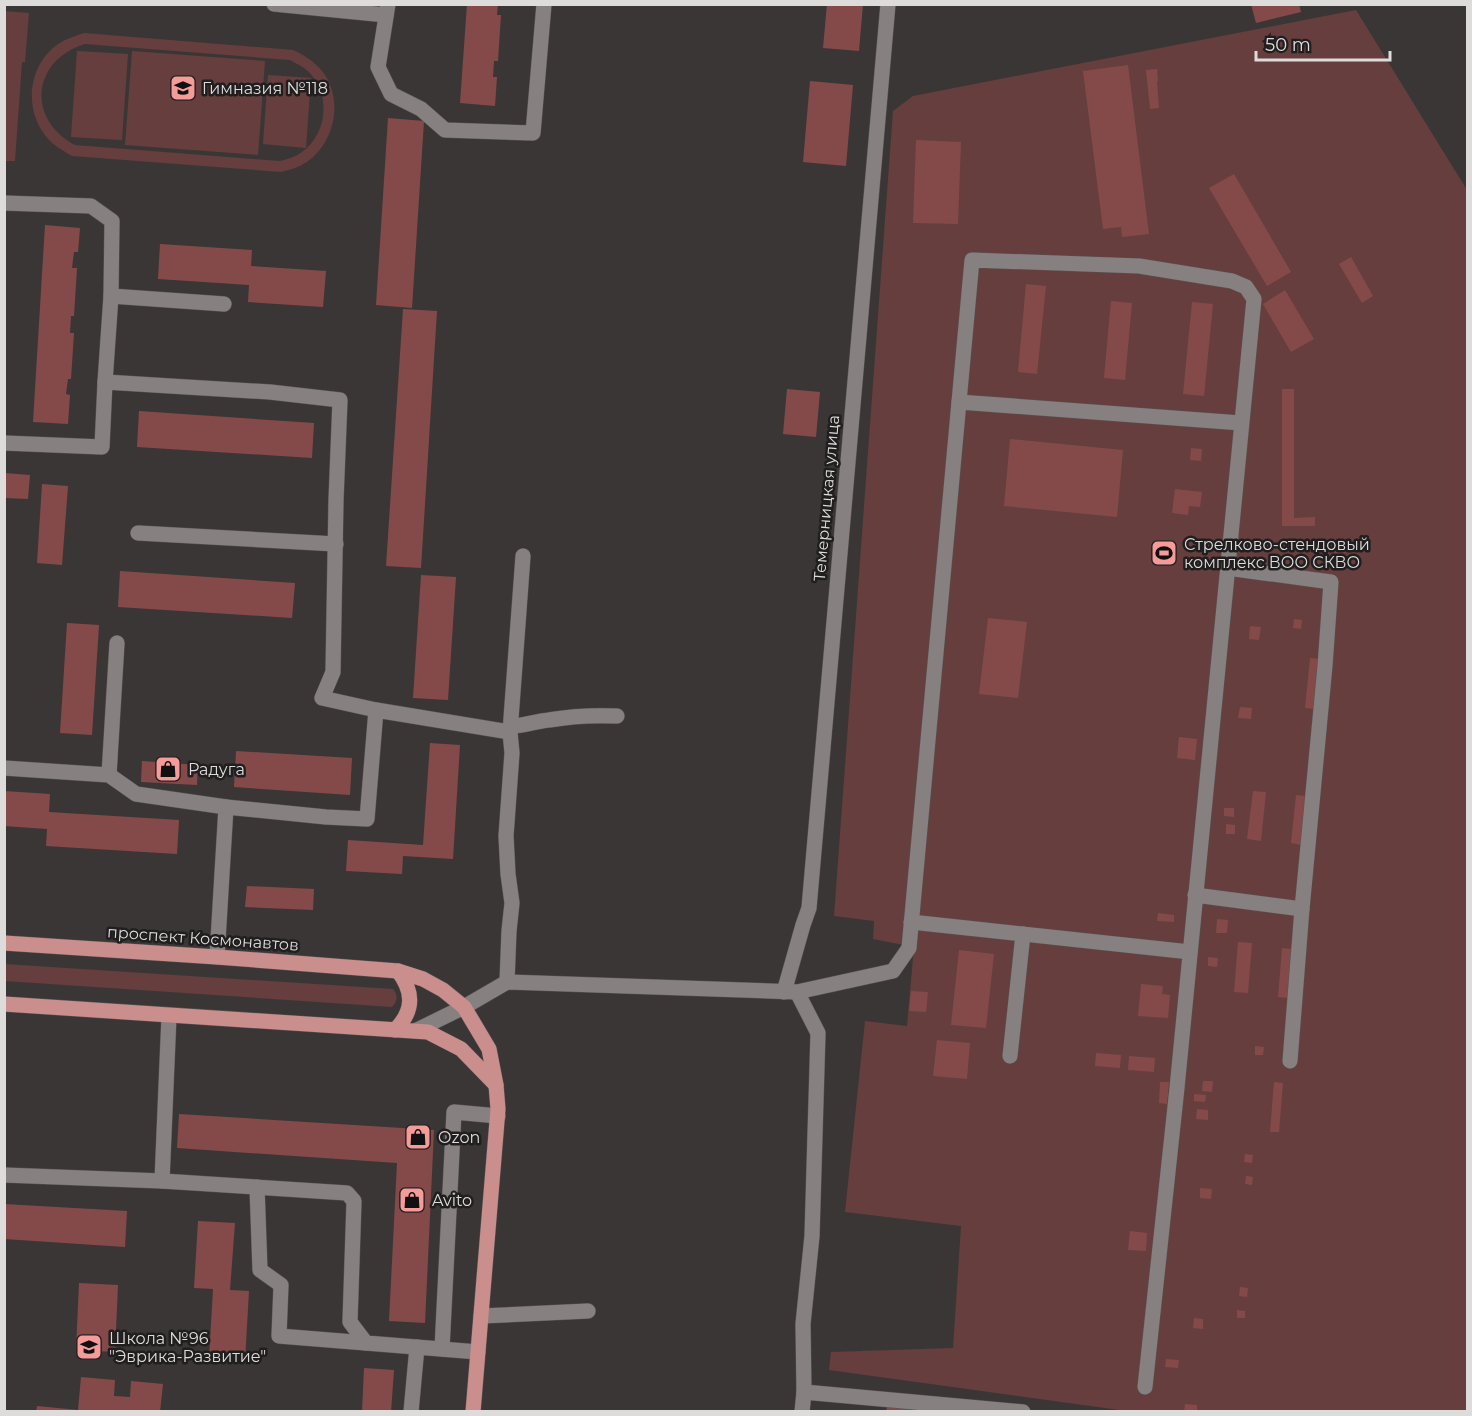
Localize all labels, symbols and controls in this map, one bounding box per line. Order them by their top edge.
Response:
scale bar [1256,24,1390,62]
text: 50 m [1265,34,1311,56]
school or university icon: Гимназия №118 [168,73,198,103]
place label: Гимназия №118 [202,79,328,98]
street label: Темерницкая улица [810,414,843,582]
place label: Стрелково-стендовый комплекс ВОО СКВО [1184,535,1370,572]
sports icon: Стрелково-стендовый комплекс ВОО СКВО [1149,538,1179,568]
shop icon: Радуга [153,754,183,784]
place label: Радуга [188,760,245,779]
street label: проспект Космонавтов [106,922,299,955]
shop icon: Ozon [403,1122,433,1152]
place label: Ozon [438,1128,480,1147]
shop icon: Avito [397,1185,427,1215]
place label: Avito [432,1191,472,1210]
place label: Школа №96 "Эврика-Развитие" [109,1329,266,1366]
school or university icon: Школа №96 "Эврика-Развитие" [74,1332,104,1362]

